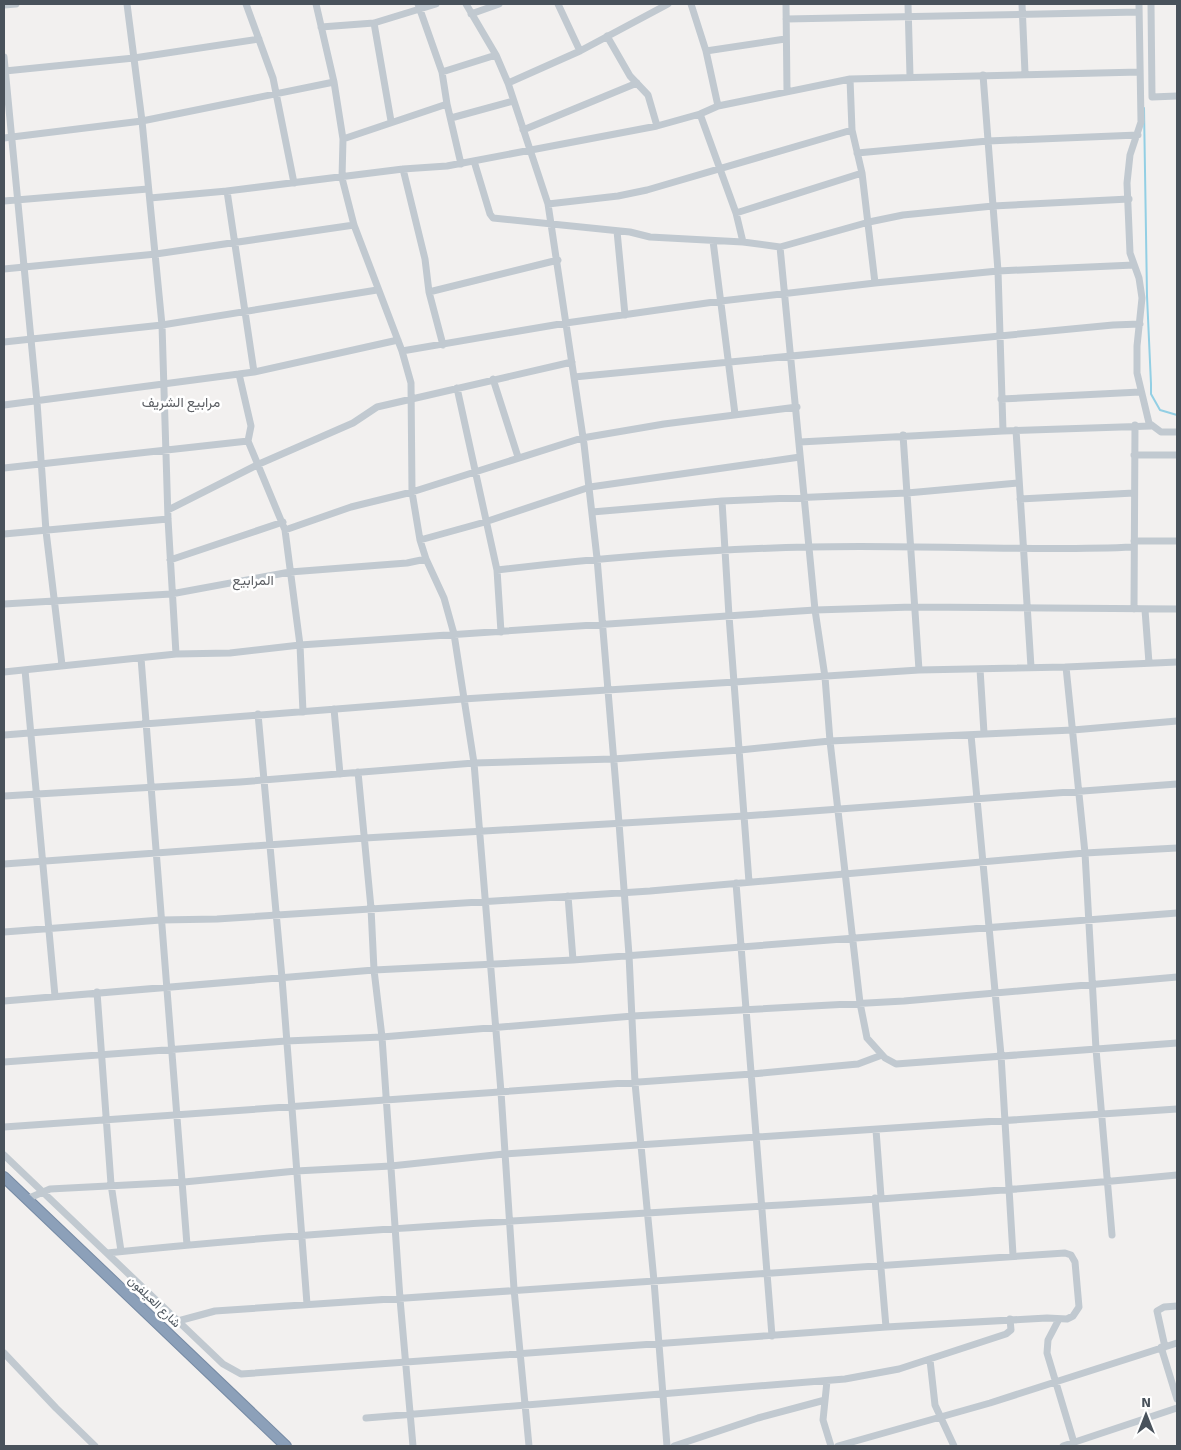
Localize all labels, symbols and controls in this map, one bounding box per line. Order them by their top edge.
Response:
district label: مرابيع الشريف [142,394,220,413]
district label: المرابيع [232,572,274,591]
street label: شارع العيلفون [124,1273,183,1332]
north arrow [1121,1390,1171,1440]
text: N [1141,1394,1151,1411]

